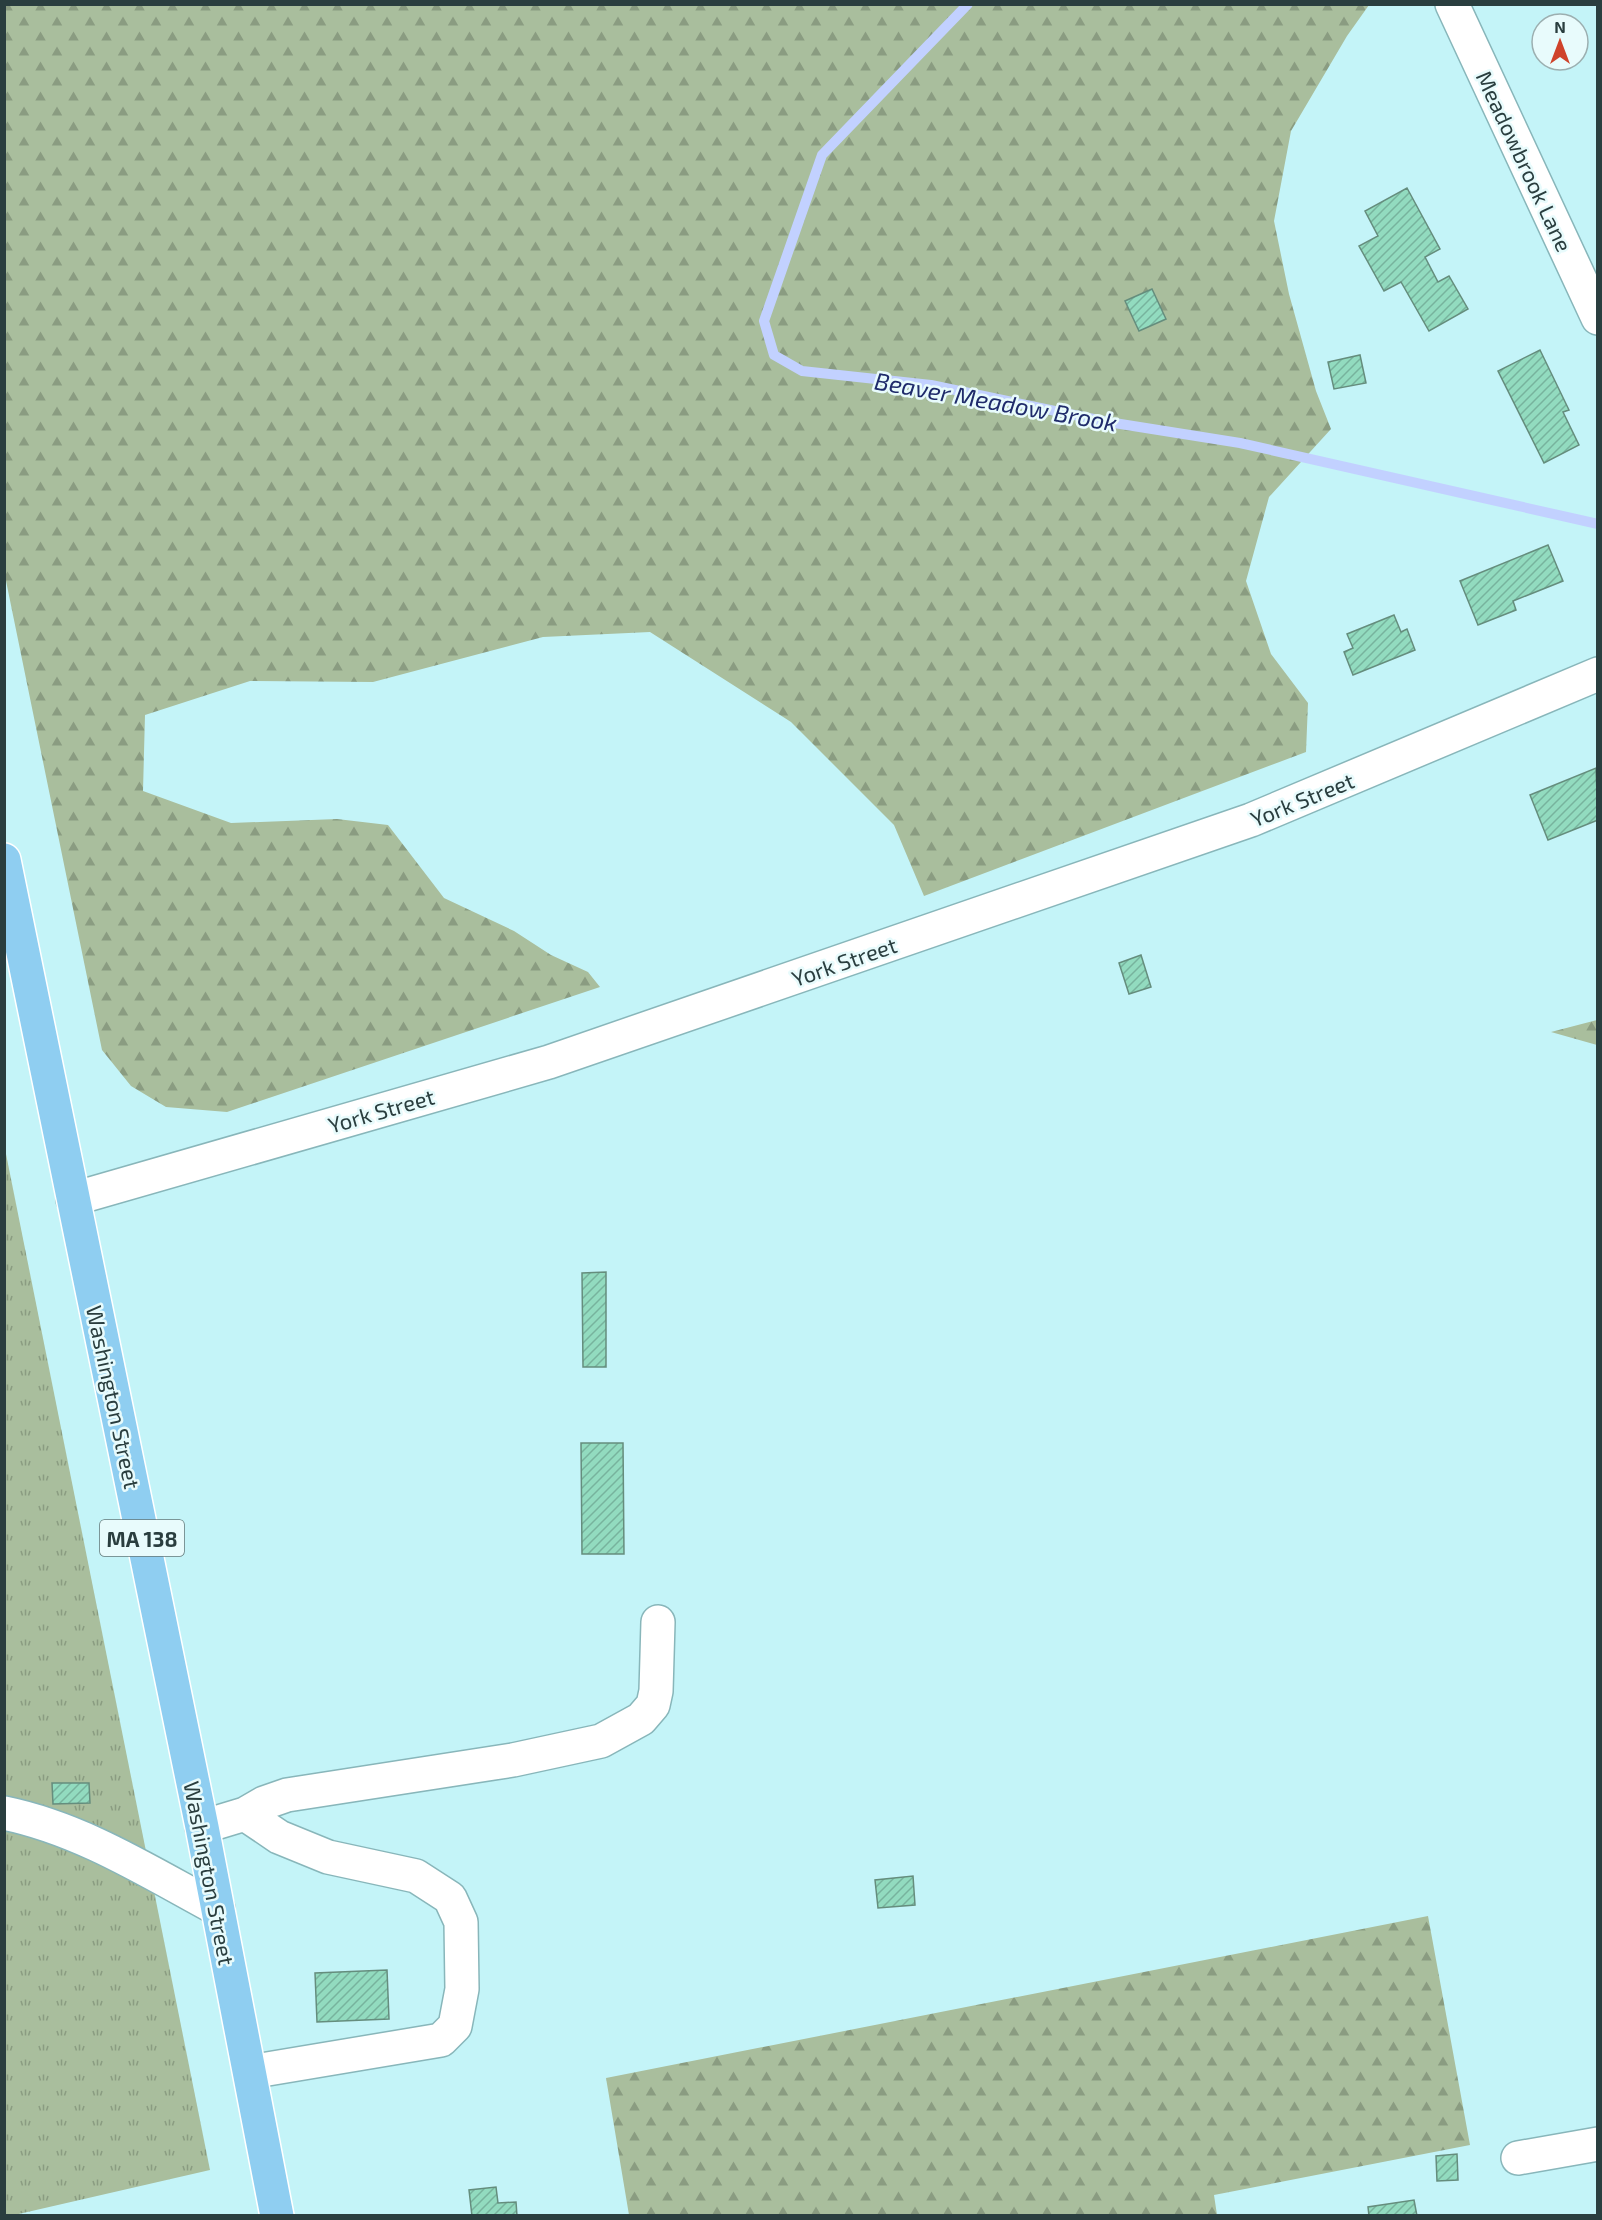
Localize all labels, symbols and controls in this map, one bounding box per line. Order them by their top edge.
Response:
north arrow [1530,12,1590,72]
text: N [1554,17,1566,36]
street label: Meadowbrook Lane [1472,67,1578,255]
water label: Beaver Meadow Brook [872,365,1120,437]
street label: York Street [1246,766,1358,832]
street label: York Street [788,931,900,991]
street label: York Street [325,1082,437,1138]
street label: Washington Street [82,1303,146,1491]
road number: MA 138 [100,1520,184,1556]
street label: Washington Street [179,1779,241,1967]

